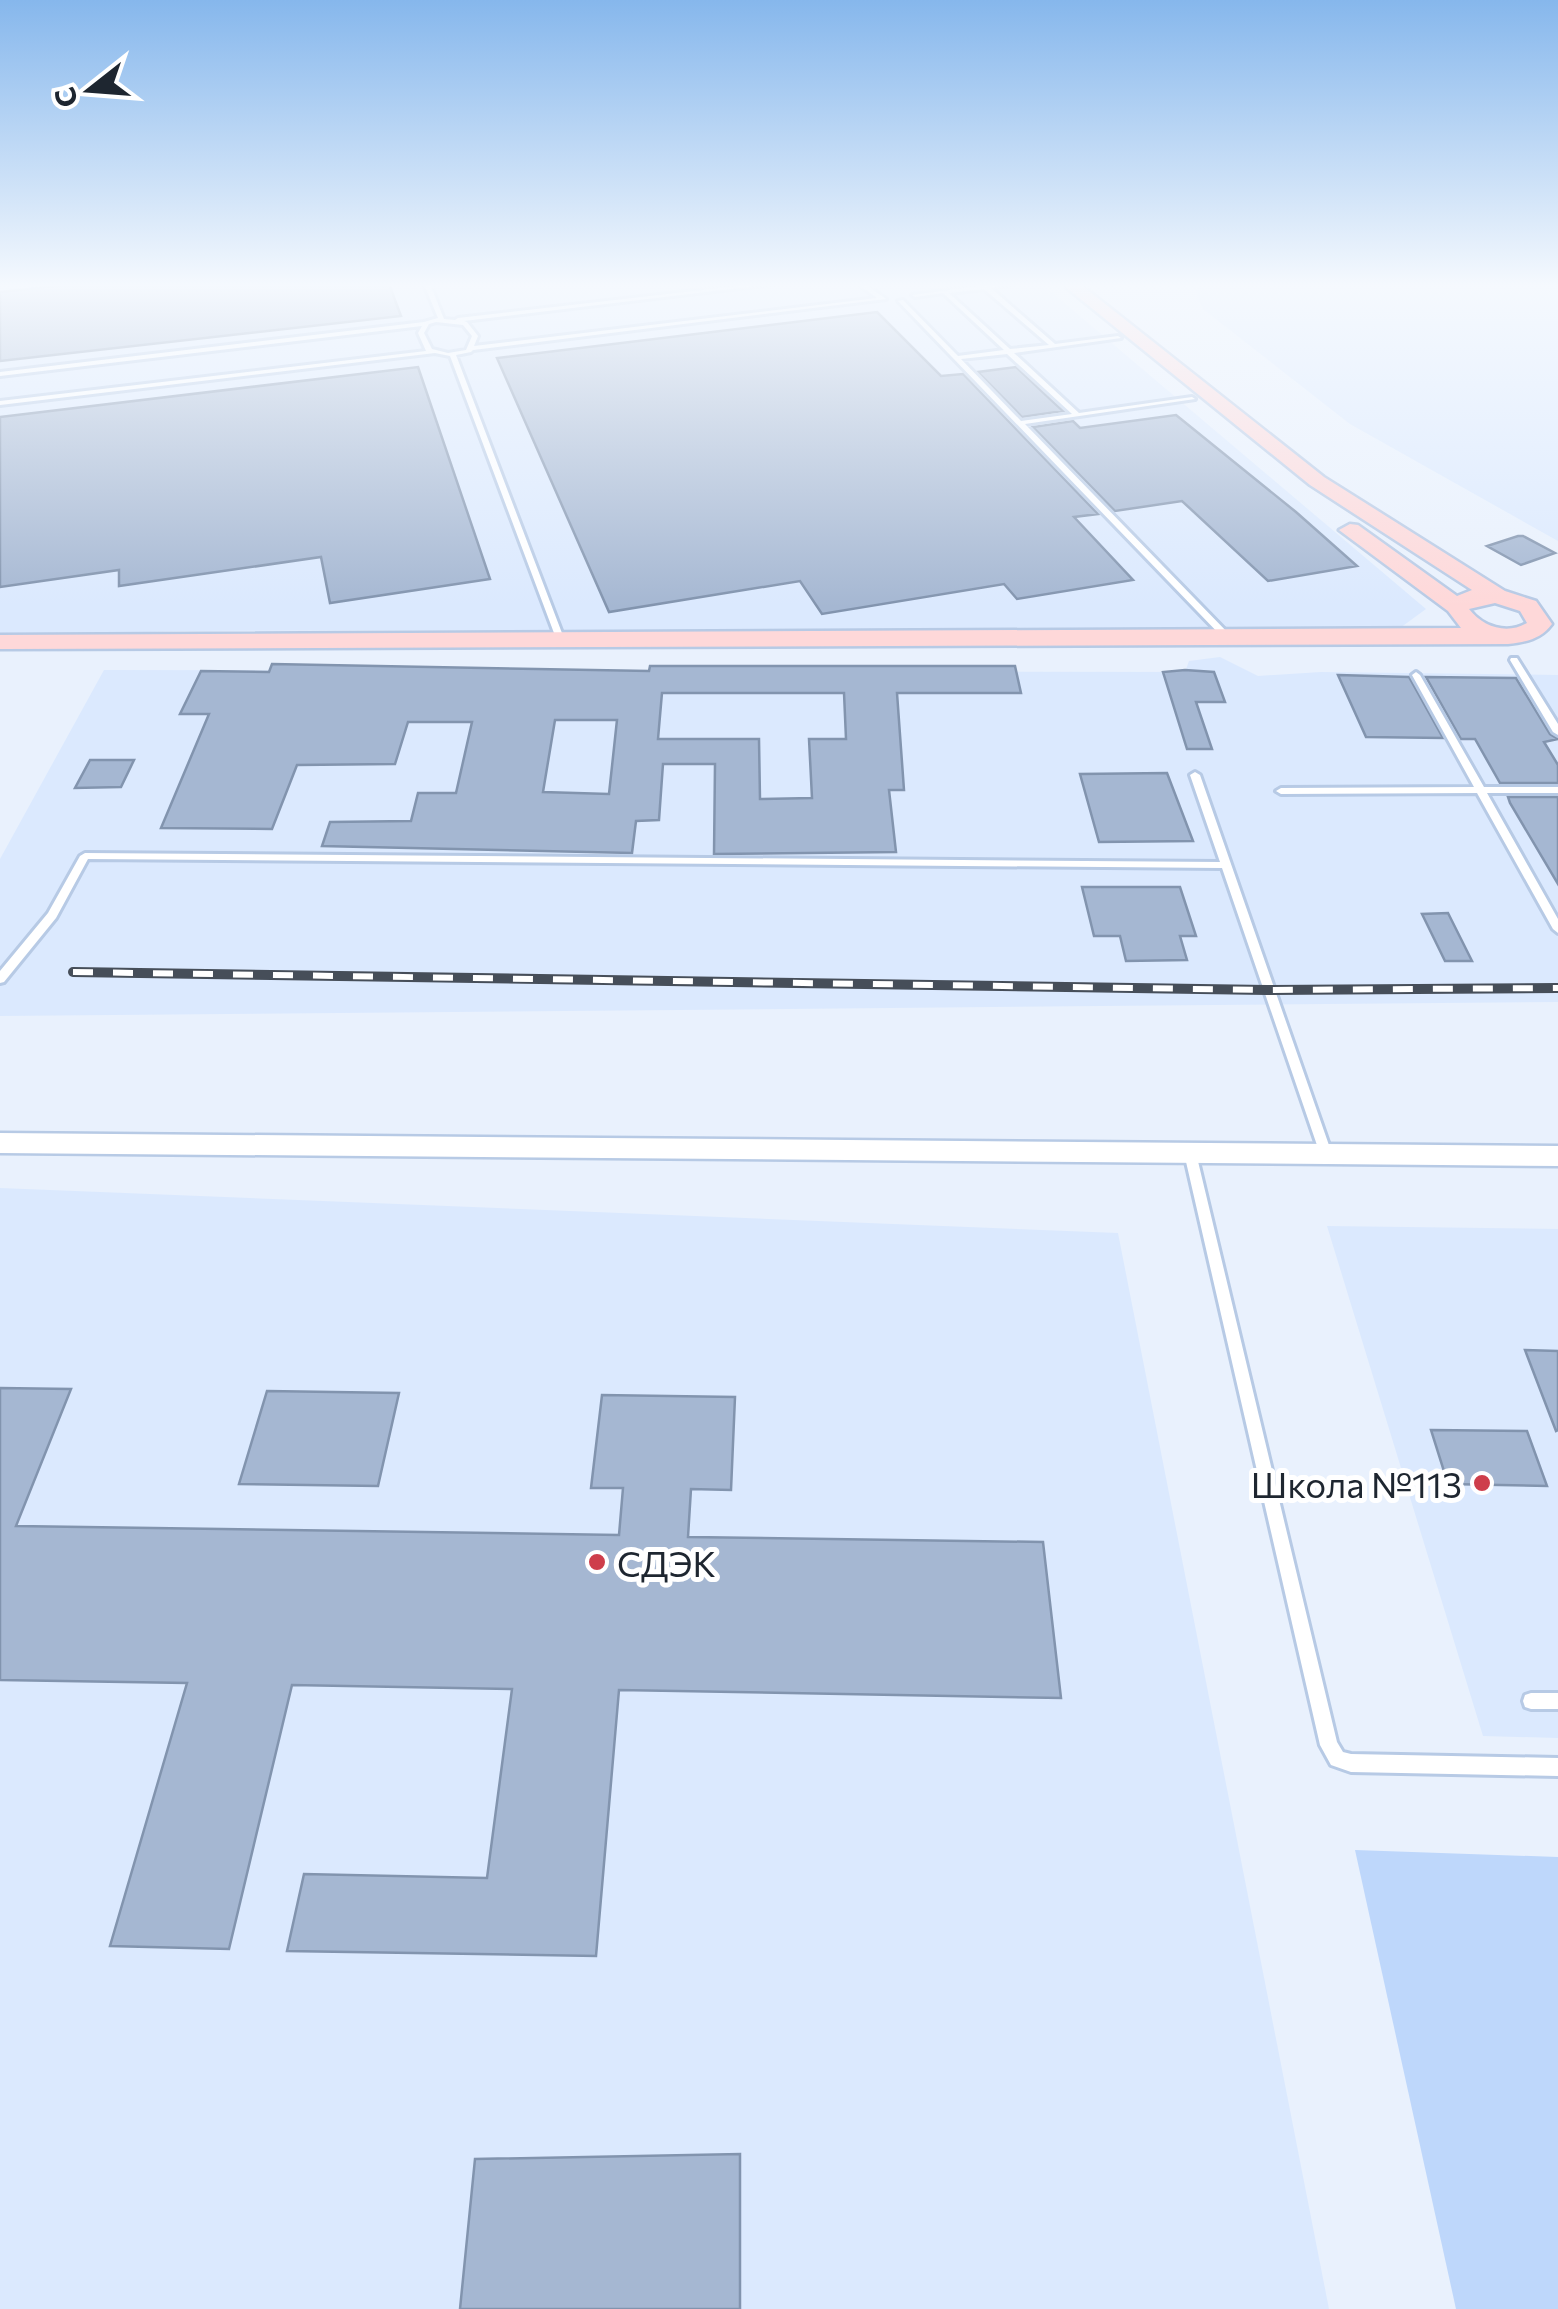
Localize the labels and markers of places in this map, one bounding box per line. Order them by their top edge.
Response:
place label: Школа №113 [1251,1462,1462,1505]
marker: Школа №113 [1471,1472,1493,1494]
place label: СДЭК [617,1541,716,1584]
marker: СДЭК [586,1551,608,1573]

